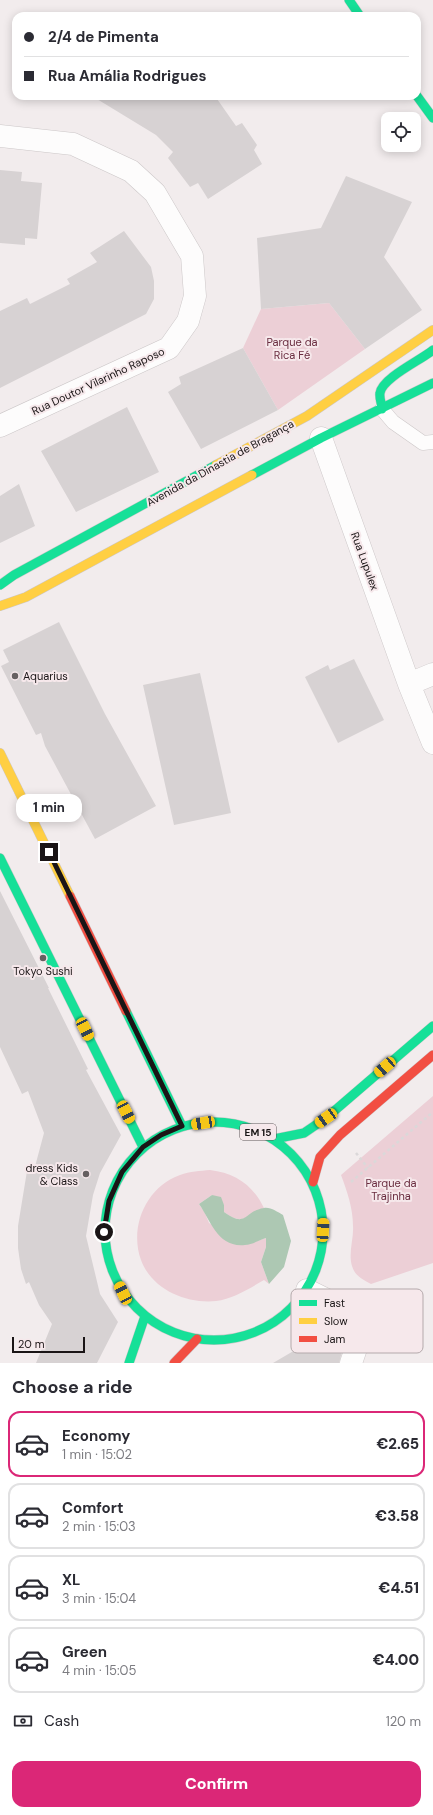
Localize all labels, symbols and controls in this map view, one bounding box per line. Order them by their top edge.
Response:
text: 2/4 de Pimenta [48,27,159,47]
text: Rua Amália Rodrigues [48,66,206,86]
map controls [381,112,421,152]
button: locate [381,112,421,152]
park label: Parque da Rica Fé [266,335,318,362]
street label: Rua Doutor Vilarinho Raposo [29,344,167,418]
street label: Avenida da Dinastia de Bragança [144,417,296,509]
street label: Rua Lupulex [348,530,382,593]
place label: Aquarius [23,669,68,683]
marker: Aquarius [10,671,20,681]
callout: 1 min [16,794,82,822]
text: 1 min [33,799,65,816]
route end [40,843,58,861]
marker: Tokyo Sushi [38,953,48,963]
place label: Tokyo Sushi [13,964,73,978]
car [74,1016,96,1042]
car [372,1055,398,1079]
car [115,1099,137,1125]
car [313,1106,339,1130]
car [190,1115,216,1131]
road number: EM 15 [240,1124,276,1140]
place label: dress Kids & Class [26,1161,78,1188]
marker: dress Kids & Class [81,1169,91,1179]
park label: Parque da Trajinha [365,1176,417,1203]
car [316,1218,330,1242]
route start [95,1223,113,1241]
car [112,1280,134,1306]
legend [291,1289,423,1353]
text: Fast [324,1296,345,1310]
text: Slow [324,1314,348,1328]
text: Jam [324,1332,345,1346]
scale bar [12,1335,85,1354]
text: 20 m [18,1337,44,1351]
text: Choose a ride [12,1375,133,1399]
icon: car [14,1426,50,1462]
text: Economy [62,1426,130,1446]
text: €2.65 [376,1434,419,1454]
text: 1 min · 15:02 [62,1446,132,1463]
icon: car [14,1498,50,1534]
text: Comfort [62,1498,123,1518]
text: €3.58 [375,1506,419,1526]
text: 2 min · 15:03 [62,1518,136,1535]
icon: car [14,1570,50,1606]
text: XL [62,1570,80,1590]
text: €4.51 [379,1578,419,1598]
text: 3 min · 15:04 [62,1590,136,1607]
icon: car [14,1642,50,1678]
text: Green [62,1642,107,1662]
text: €4.00 [373,1650,419,1670]
text: 4 min · 15:05 [62,1662,136,1679]
icon: cash [12,1710,34,1732]
text: Cash [44,1711,79,1731]
text: 120 m [386,1713,421,1730]
button: Confirm [12,1761,421,1807]

